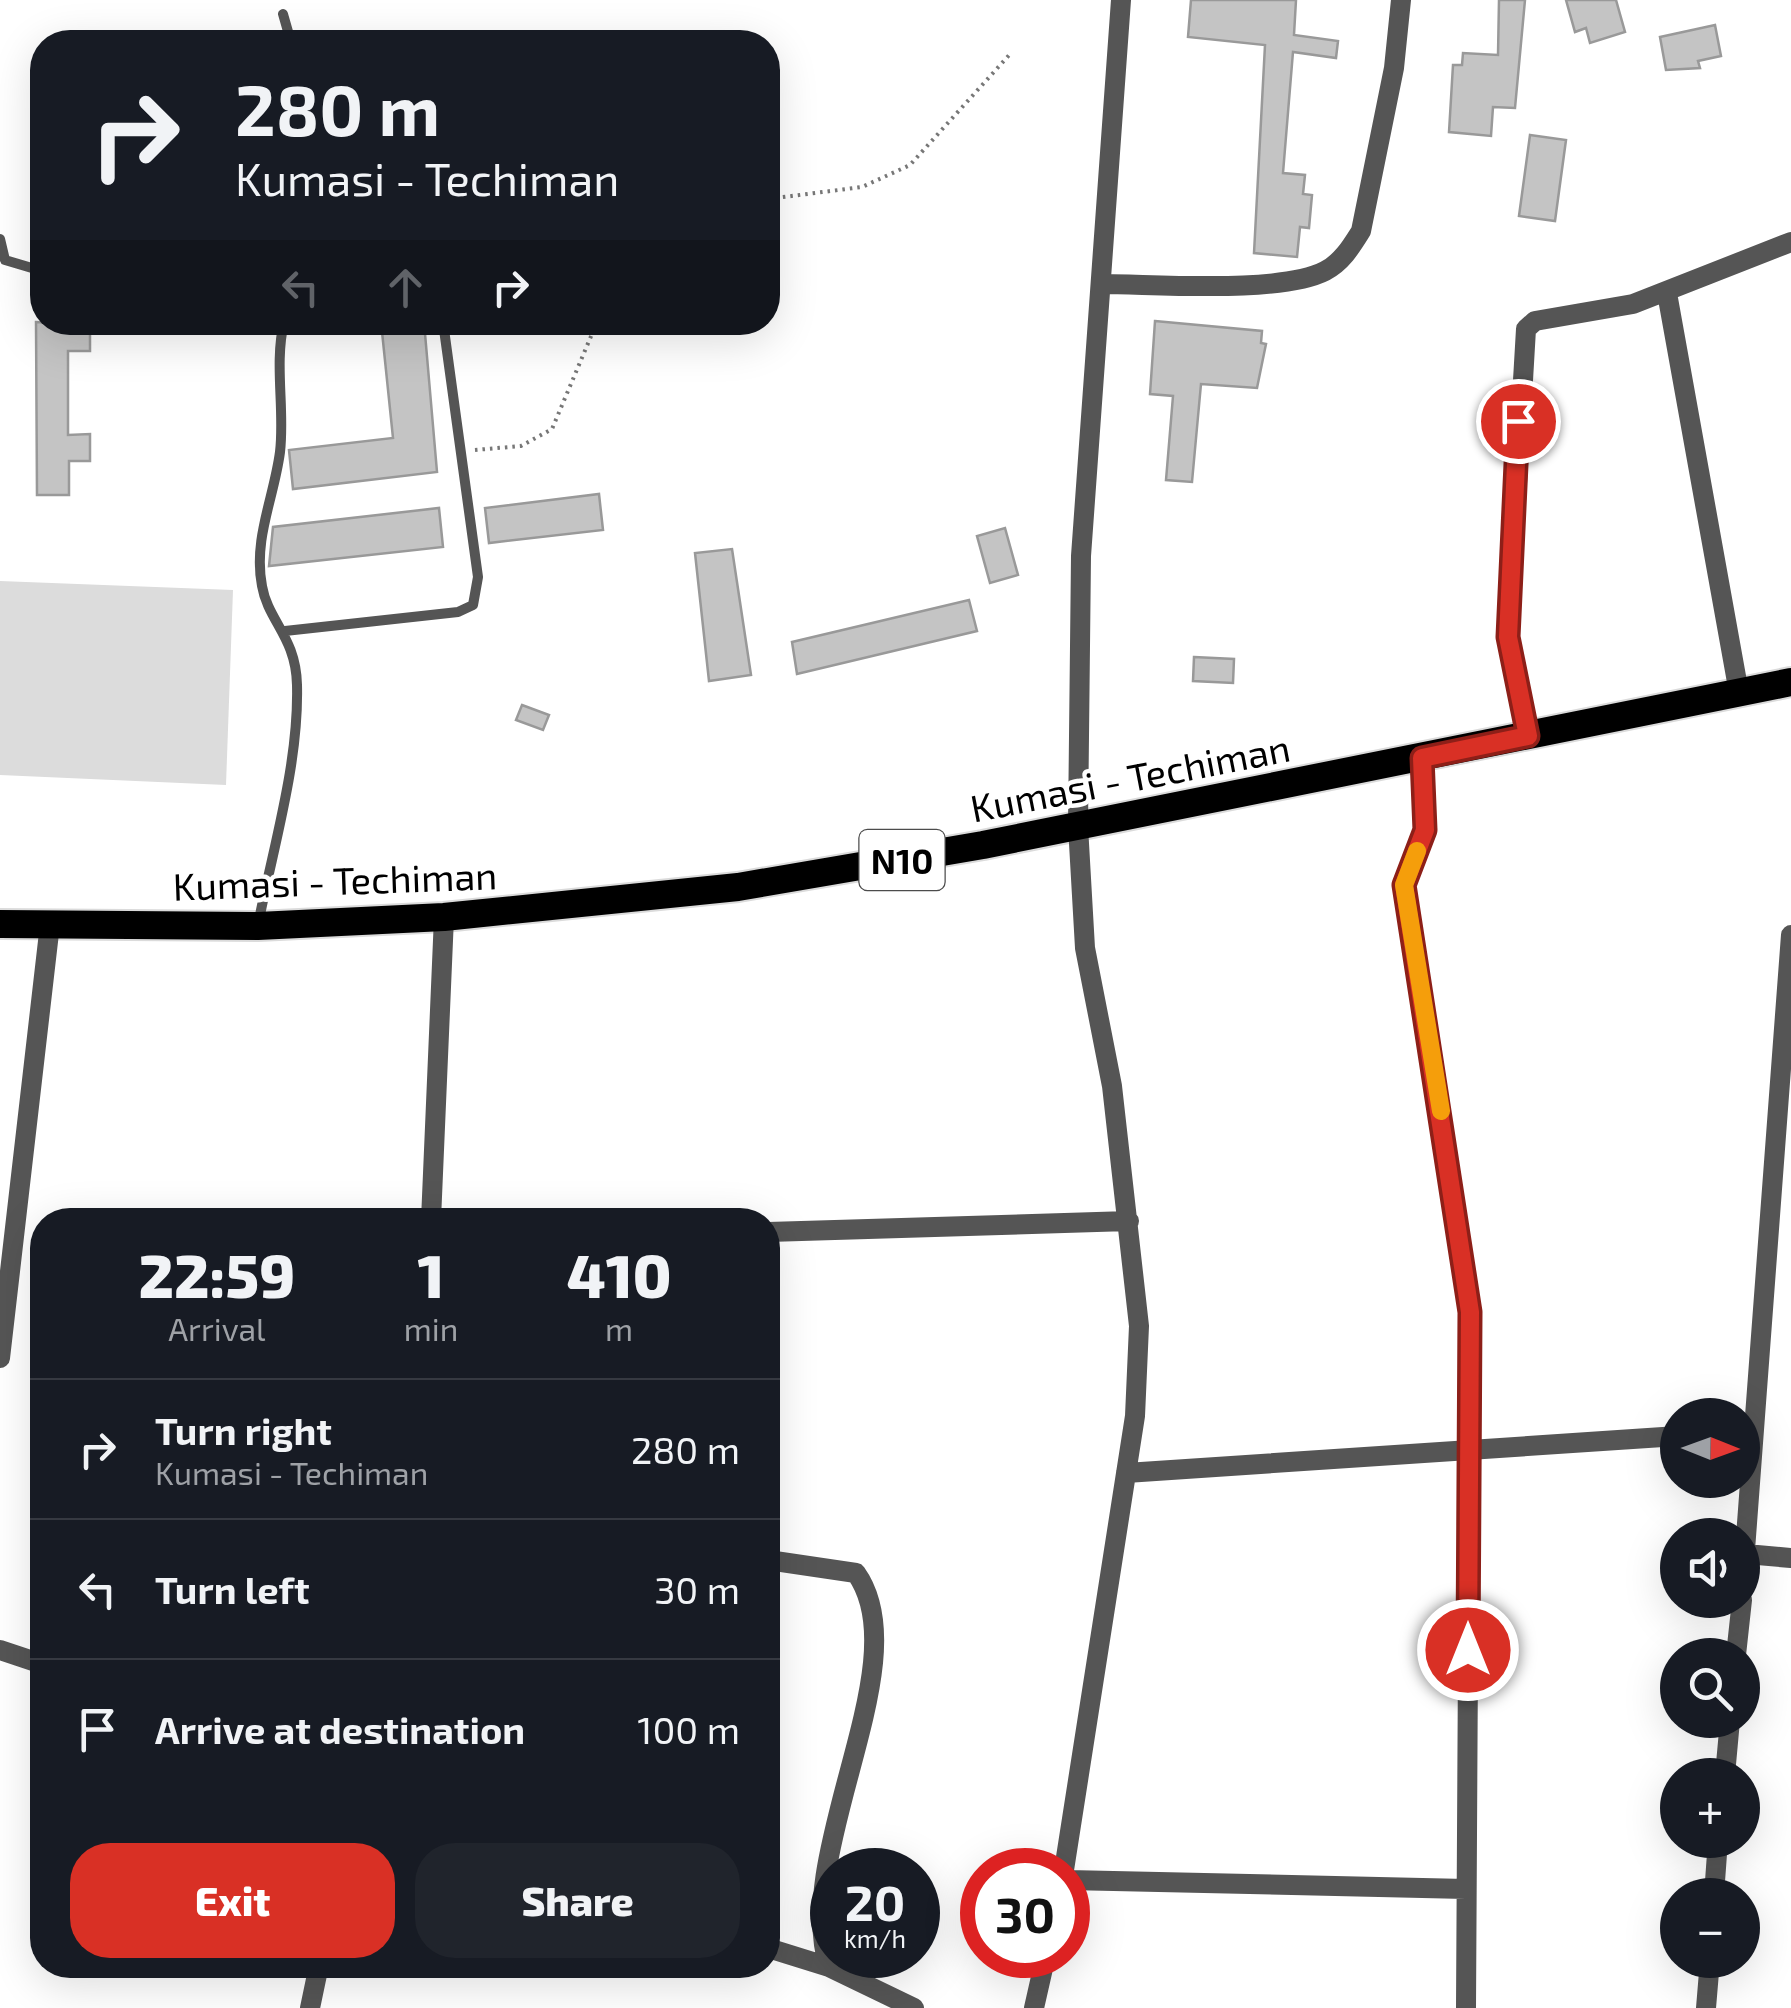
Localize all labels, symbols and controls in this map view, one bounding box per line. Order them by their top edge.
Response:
text: 280 m [235,66,440,150]
icon: right [70,70,200,200]
text: Kumasi - Techiman [235,151,619,205]
icon: left [273,260,328,315]
icon: ahead [378,260,433,315]
icon: right [483,260,538,315]
pin [1476,379,1561,464]
icon: arrive [1491,394,1546,449]
street label: Kumasi - Techiman [966,723,1294,831]
road number: N10 [860,830,944,890]
street label: Kumasi - Techiman [172,851,498,909]
text: 22:59 [139,1238,295,1310]
text: 1 [417,1238,444,1310]
text: 410 [567,1238,672,1310]
text: Arrival [168,1309,266,1347]
text: min [404,1309,458,1347]
text: m [605,1309,633,1347]
north arrow [1660,1398,1760,1498]
map controls [1660,1398,1760,1978]
text: Turn right [155,1407,332,1453]
icon: right [70,1422,125,1477]
text: 280 m [631,1426,740,1472]
text: Kumasi - Techiman [155,1453,428,1491]
button: sound [1660,1518,1760,1618]
icon: left [70,1562,125,1617]
text: Turn left [155,1566,310,1612]
text: 30 m [654,1566,740,1612]
position arrow [1416,1598,1520,1702]
button: search [1660,1638,1760,1738]
icon: arrive [70,1702,125,1757]
text: Arrive at destination [155,1706,525,1752]
text: 100 m [637,1706,740,1752]
button: + [1660,1758,1760,1858]
button: Exit [70,1843,395,1958]
button: Share [415,1843,740,1958]
speed limit sign: 30 [960,1848,1090,1978]
text: 20 [845,1871,905,1931]
button: − [1660,1878,1760,1978]
text: km/h [844,1923,906,1953]

